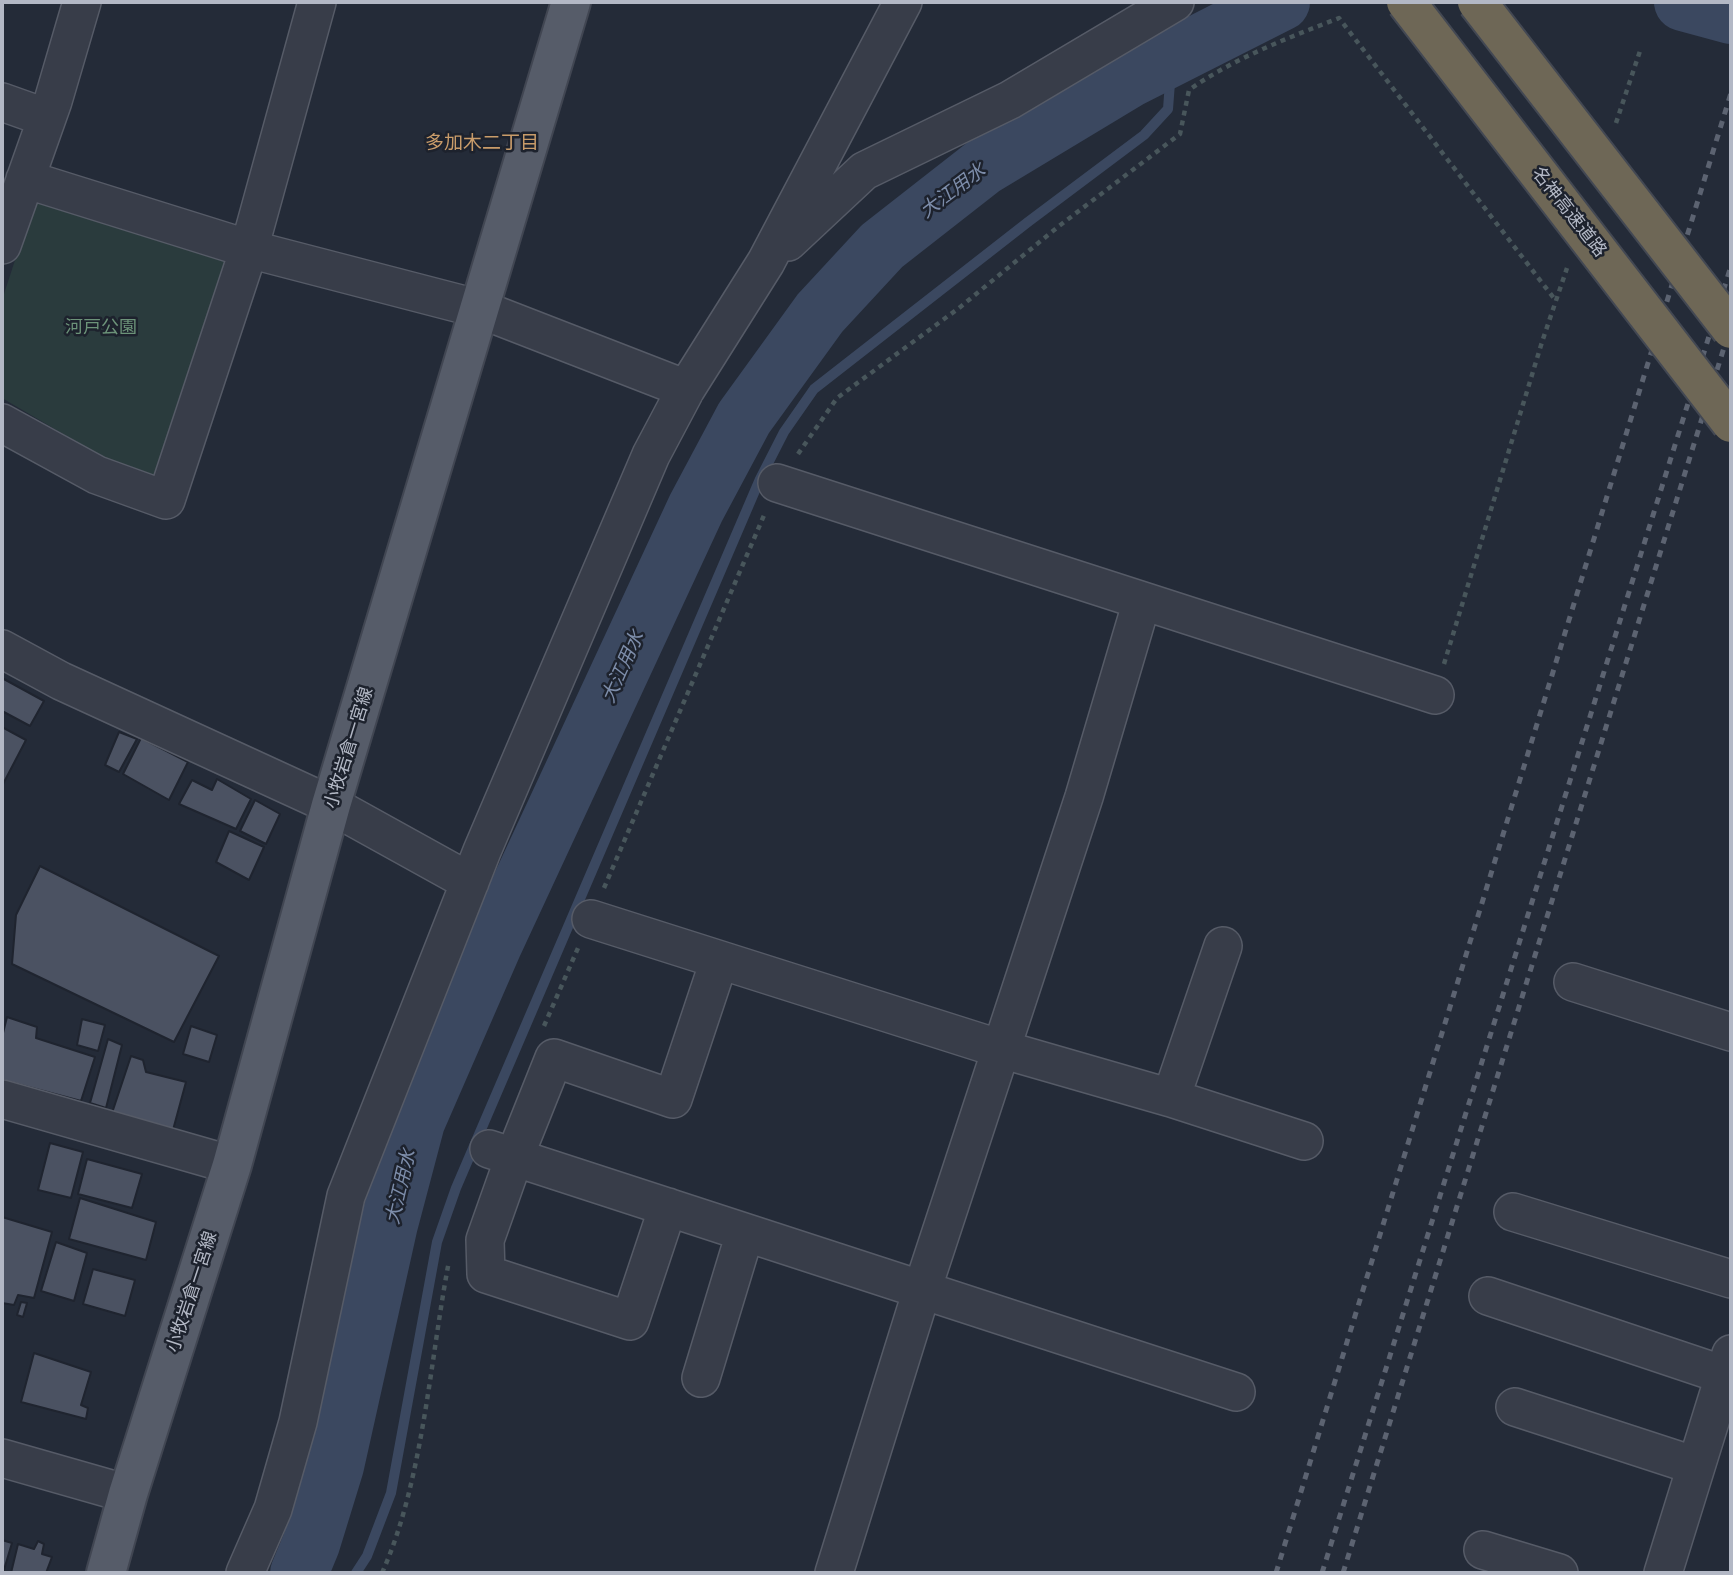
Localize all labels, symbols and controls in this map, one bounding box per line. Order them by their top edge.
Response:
district label: 多加木二丁目 [425,132,539,154]
water label: 大江用水 [916,159,990,223]
street label: 名神高速道路 [1527,163,1611,261]
park label: 河戸公園 [65,317,137,339]
water label: 大江用水 [597,628,649,706]
street label: 小牧岩倉一宮線 [320,685,378,811]
water label: 大江用水 [381,1147,421,1227]
street label: 小牧岩倉一宮線 [162,1229,222,1355]

